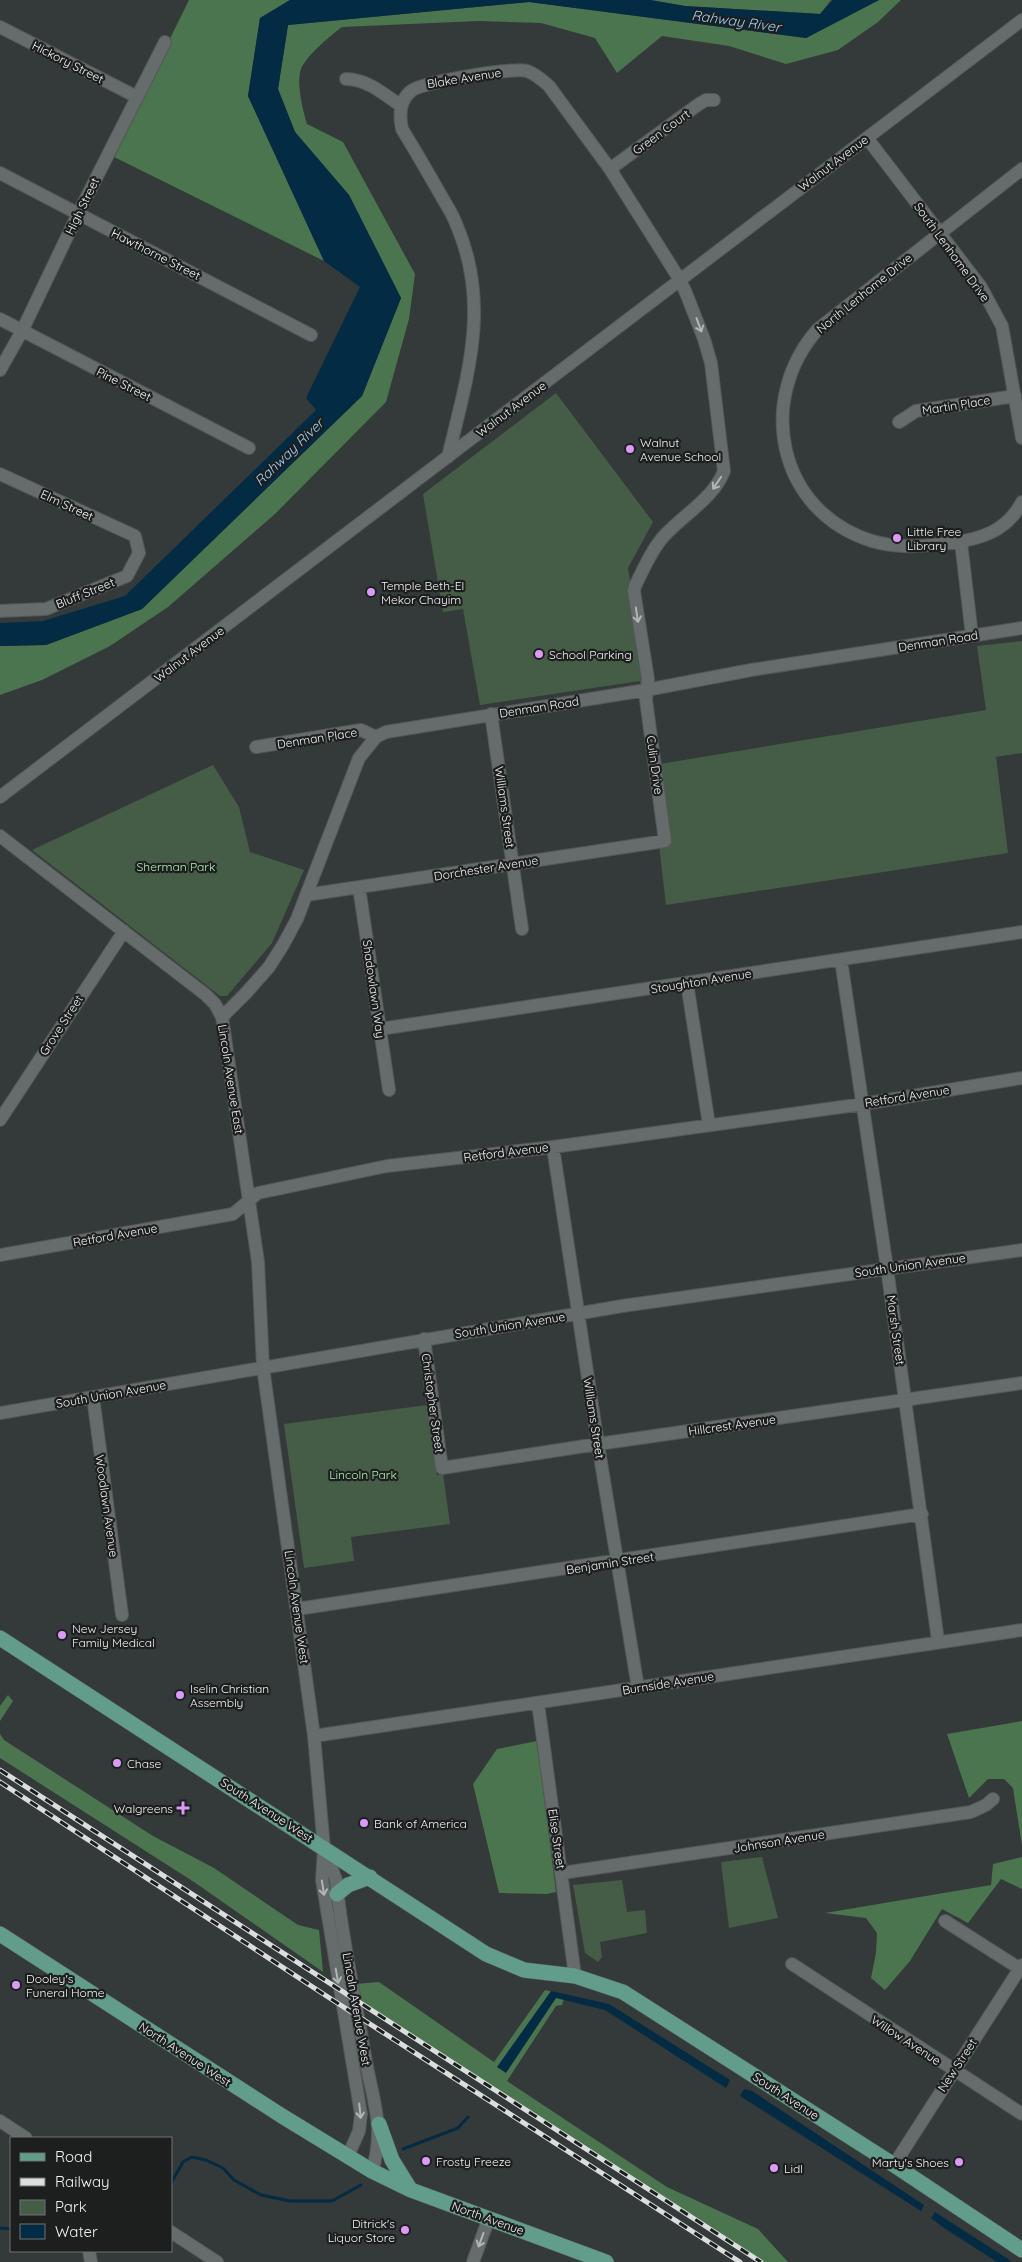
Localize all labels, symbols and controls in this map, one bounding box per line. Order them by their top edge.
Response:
water label: Rahway River [690,6,783,36]
street label: Hickory Street [30,38,106,86]
street label: Blake Avenue [426,65,502,91]
street label: Green Court [629,106,693,158]
street label: Walnut Avenue [795,132,871,194]
street label: High Street [62,175,102,237]
street label: South Lenhome Drive [911,199,993,305]
street label: Hawthorne Street [109,225,203,283]
street label: North Lenhome Drive [813,250,915,336]
one-way arrow [695,317,704,332]
street label: Pine Street [94,364,154,404]
street label: Walnut Avenue [473,378,549,440]
street label: Martin Place [921,392,991,418]
water label: Rahway River [250,413,329,490]
place label: Walnut Avenue School [640,435,721,464]
marker: Walnut Avenue School [624,443,636,455]
one-way arrow [712,476,722,490]
street label: Elm Street [38,486,96,524]
place label: Little Free Library [907,524,962,553]
marker: Little Free Library [891,532,903,544]
street label: Bluff Street [53,574,117,612]
place label: Temple Beth-El Mekor Chayim [381,578,464,607]
marker: Temple Beth-El Mekor Chayim [365,586,377,598]
one-way arrow [632,606,642,622]
street label: Walnut Avenue [151,623,227,685]
street label: Denman Road [897,627,979,655]
place label: School Parking [549,647,632,662]
marker: School Parking [533,648,545,660]
street label: Denman Road [498,693,580,721]
street label: Denman Place [276,724,358,752]
street label: Culin Drive [643,735,667,796]
street label: Williams Street [492,765,518,849]
street label: Dorchester Avenue [433,852,539,884]
park label: Sherman Park [137,859,215,874]
street label: Shadowlawn Way [360,939,388,1039]
street label: Stoughton Avenue [650,966,753,996]
street label: Grove Street [36,992,86,1058]
street label: Lincoln Avenue East [215,1023,247,1135]
street label: Retford Avenue [864,1082,951,1110]
street label: Retford Avenue [463,1139,550,1165]
street label: Retford Avenue [72,1220,159,1250]
street label: South Union Avenue [854,1250,966,1280]
street label: Marsh Street [884,1294,908,1366]
street label: South Union Avenue [454,1309,566,1341]
street label: Christopher Street [419,1352,447,1454]
street label: Williams Street [580,1376,608,1460]
street label: South Union Avenue [55,1377,167,1411]
street label: Hillcrest Avenue [687,1411,777,1439]
street label: Woodlawn Avenue [92,1454,122,1558]
park label: Lincoln Park [329,1467,397,1482]
street label: Lincoln Avenue West [282,1549,312,1665]
street label: Benjamin Street [565,1549,655,1577]
place label: New Jersey Family Medical [72,1621,155,1650]
marker: New Jersey Family Medical [56,1629,68,1641]
street label: Burnside Avenue [621,1668,715,1698]
place label: Iselin Christian Assembly [190,1681,269,1710]
marker: Iselin Christian Assembly [174,1689,186,1701]
place label: Chase [127,1756,162,1771]
marker: Chase [111,1757,123,1769]
street label: South Avenue West [218,1775,316,1845]
place label: Walgreens [114,1801,173,1816]
marker: Walgreens [177,1802,189,1814]
street label: Elise Street [545,1808,569,1870]
place label: Bank of America [374,1816,467,1831]
marker: Bank of America [358,1817,370,1829]
street label: Johnson Avenue [732,1826,826,1856]
one-way arrow [319,1880,329,1896]
street label: Lincoln Avenue West [340,1951,374,2067]
one-way arrow [333,1968,343,1984]
place label: Dooley's Funeral Home [26,1971,105,2000]
marker: Dooley's Funeral Home [10,1979,22,1991]
street label: Willow Avenue [868,2012,944,2068]
street label: North Avenue West [136,2019,234,2089]
street label: New Street [934,2035,980,2095]
street label: South Avenue [750,2069,822,2123]
one-way arrow [355,2103,365,2119]
legend [10,2137,172,2252]
text: Road [55,2147,92,2166]
place label: Frosty Freeze [436,2154,511,2169]
marker: Frosty Freeze [420,2155,432,2167]
place label: Marty's Shoes [872,2155,949,2170]
marker: Marty's Shoes [953,2156,965,2168]
place label: Lidl [784,2161,803,2176]
marker: Lidl [768,2162,780,2174]
text: Railway [55,2172,110,2191]
text: Park [55,2197,87,2216]
street label: North Avenue [450,2198,526,2238]
place label: Ditrick's Liquor Store [328,2216,395,2245]
text: Water [55,2222,98,2241]
marker: Ditrick's Liquor Store [399,2224,411,2236]
one-way arrow [476,2232,485,2247]

